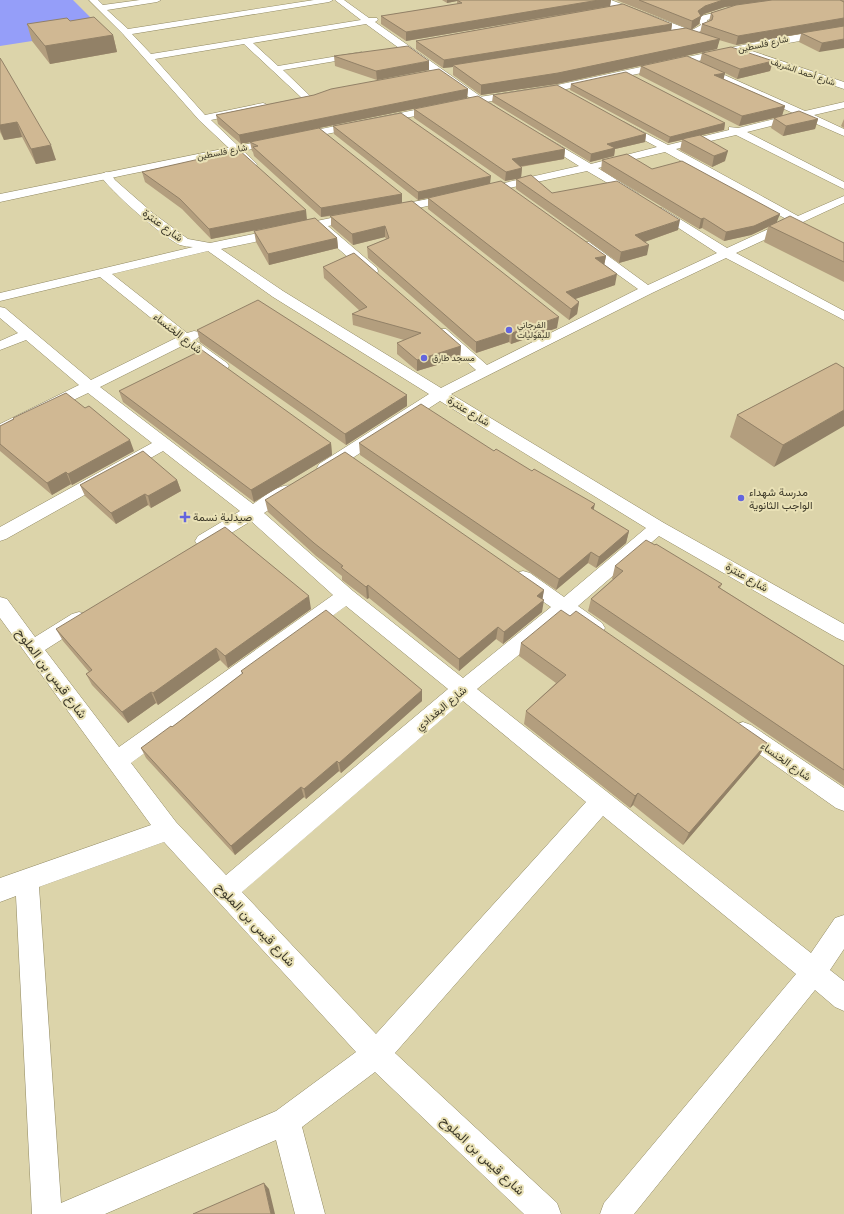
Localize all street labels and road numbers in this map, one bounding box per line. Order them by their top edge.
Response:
street label: شارع فلسطين [737,33,789,55]
street label: شارع أحمد الشريف [769,55,837,89]
street label: شارع فلسطين [196,141,248,163]
street label: شارع عنترة [139,206,186,245]
street label: شارع الخنساء [150,309,206,358]
street label: شارع عنترة [445,393,493,430]
street label: شارع عنترة [723,559,771,596]
street label: شارع قيس بن الملوح [11,625,91,723]
street label: شارع البغدادي [413,682,471,736]
street label: شارع الخنساء [757,738,814,785]
street label: شارع قيس بن الملوح [212,879,299,971]
street label: شارع قيس بن الملوح [436,1112,528,1199]

